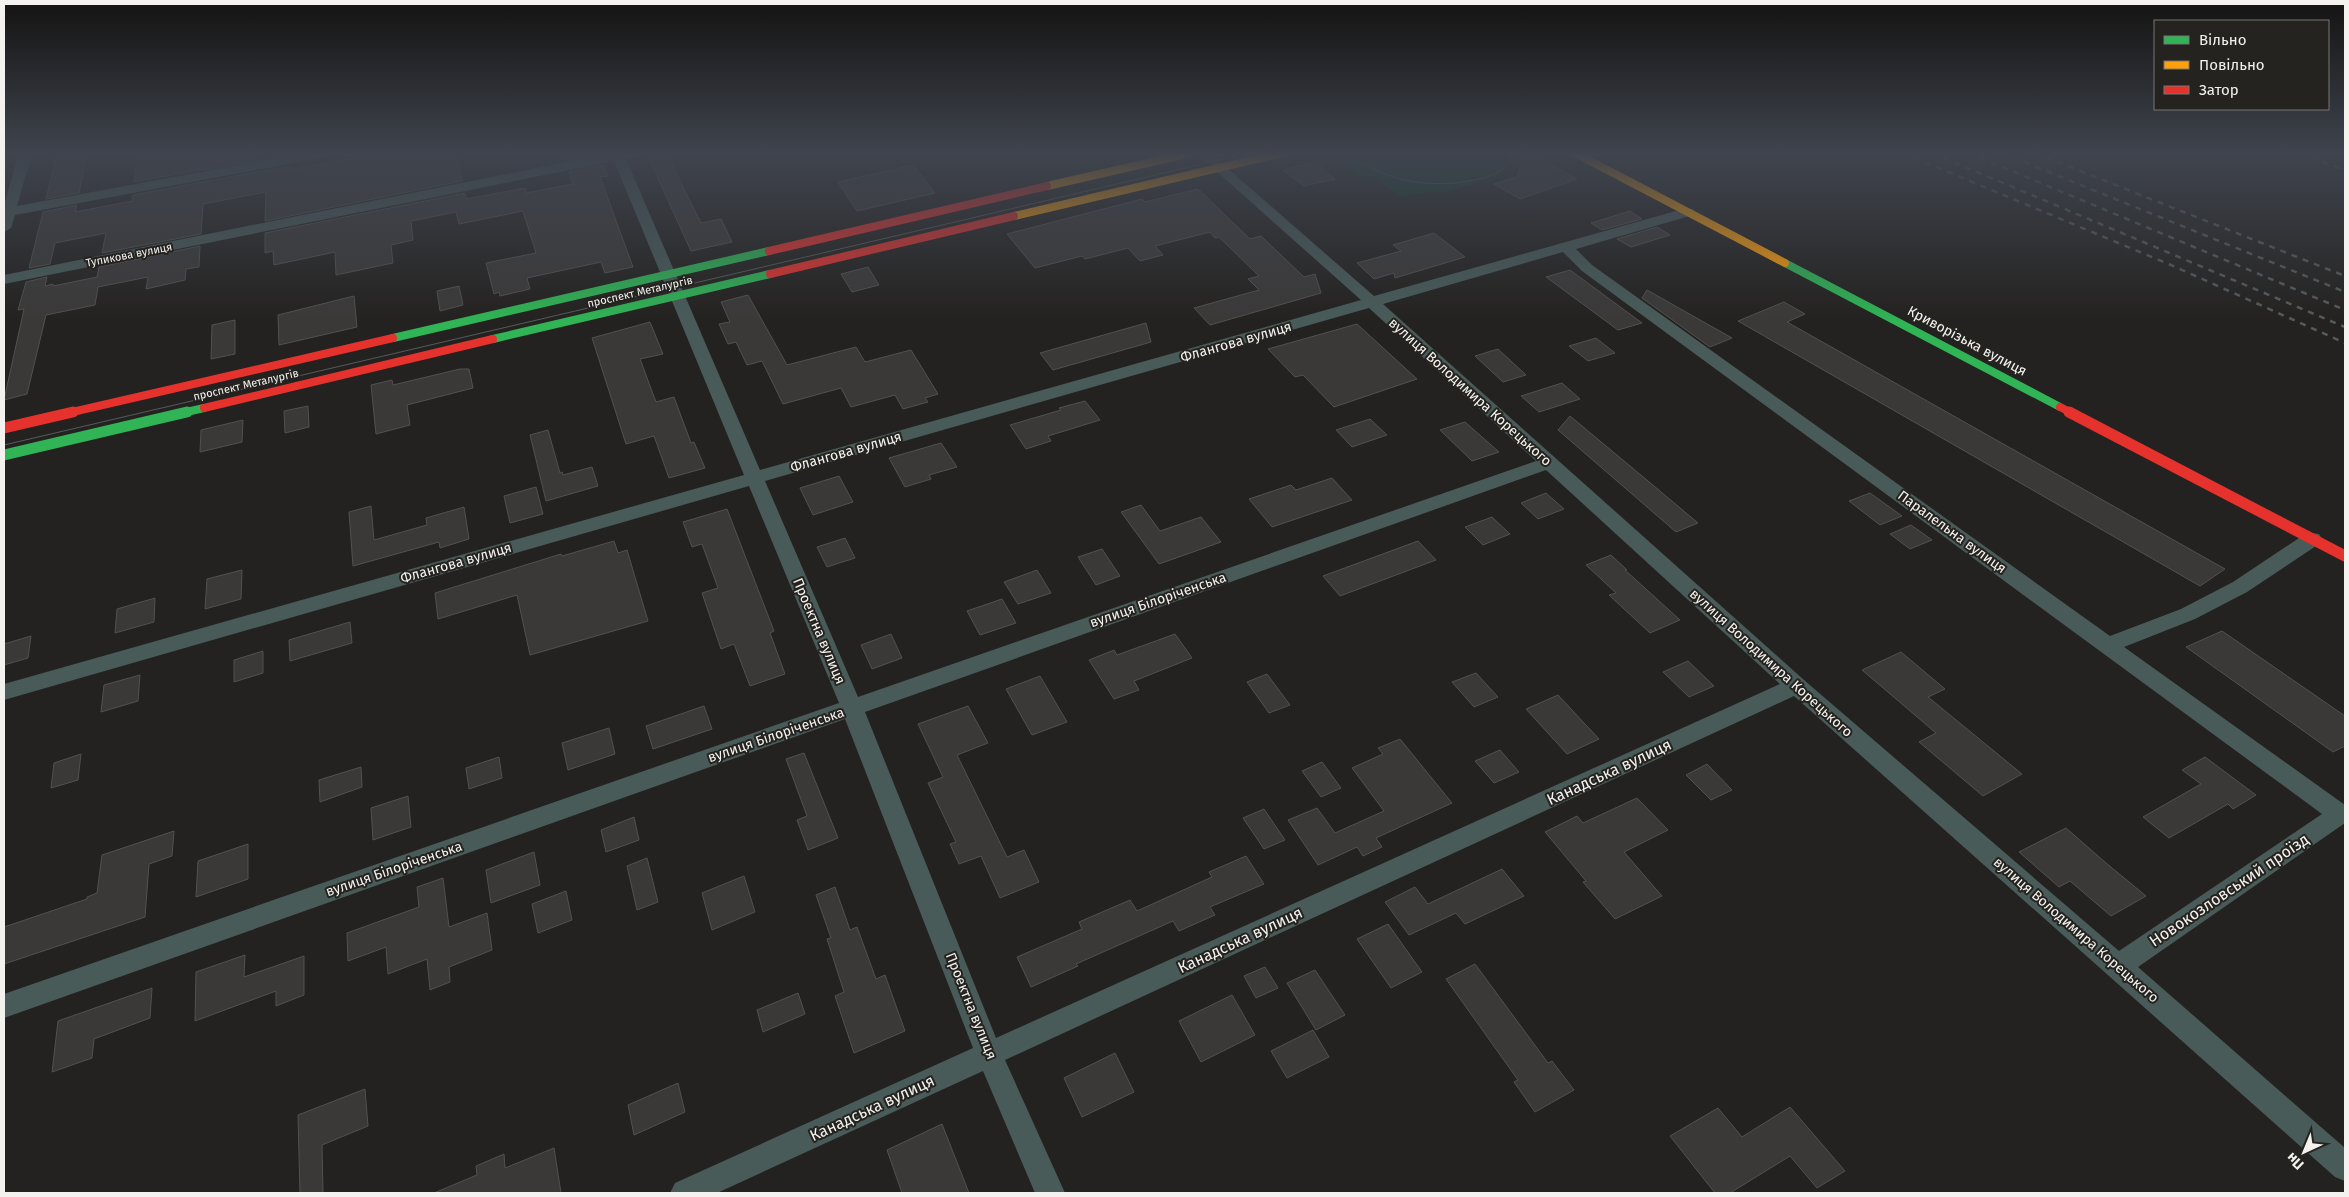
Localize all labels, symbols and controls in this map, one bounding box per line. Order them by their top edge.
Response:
legend [2154,20,2329,110]
text: Вільно [2199,31,2246,49]
text: Повільно [2199,56,2265,74]
text: Затор [2199,81,2239,99]
street label: Тупикова вулиця [85,240,173,270]
street label: проспект Металургів [586,274,694,310]
street label: Криворізька вулиця [1904,302,2030,380]
street label: вулиця Володимира Корецького [1385,314,1555,470]
street label: Флангова вулиця [1178,318,1294,366]
street label: проспект Металургів [192,367,300,403]
street label: Флангова вулиця [788,428,904,476]
street label: Паралельна вулиця [1894,487,2010,577]
street label: Флангова вулиця [398,539,514,587]
street label: вулиця Білоріченська [1087,569,1229,631]
street label: Проектна вулиця [789,575,849,687]
street label: вулиця Володимира Корецького [1686,585,1856,741]
street label: вулиця Білоріченська [705,704,847,766]
street label: Канадська вулиця [1544,735,1674,809]
street label: Новокозловський проїзд [2146,829,2312,951]
street label: вулиця Білоріченська [323,838,465,900]
street label: вулиця Володимира Корецького [1990,854,2162,1006]
street label: Канадська вулиця [1175,903,1305,977]
street label: Проектна вулиця [942,950,1000,1062]
street label: Канадська вулиця [807,1071,937,1145]
north arrow [2279,1127,2329,1177]
text: Пн [2283,1149,2308,1173]

